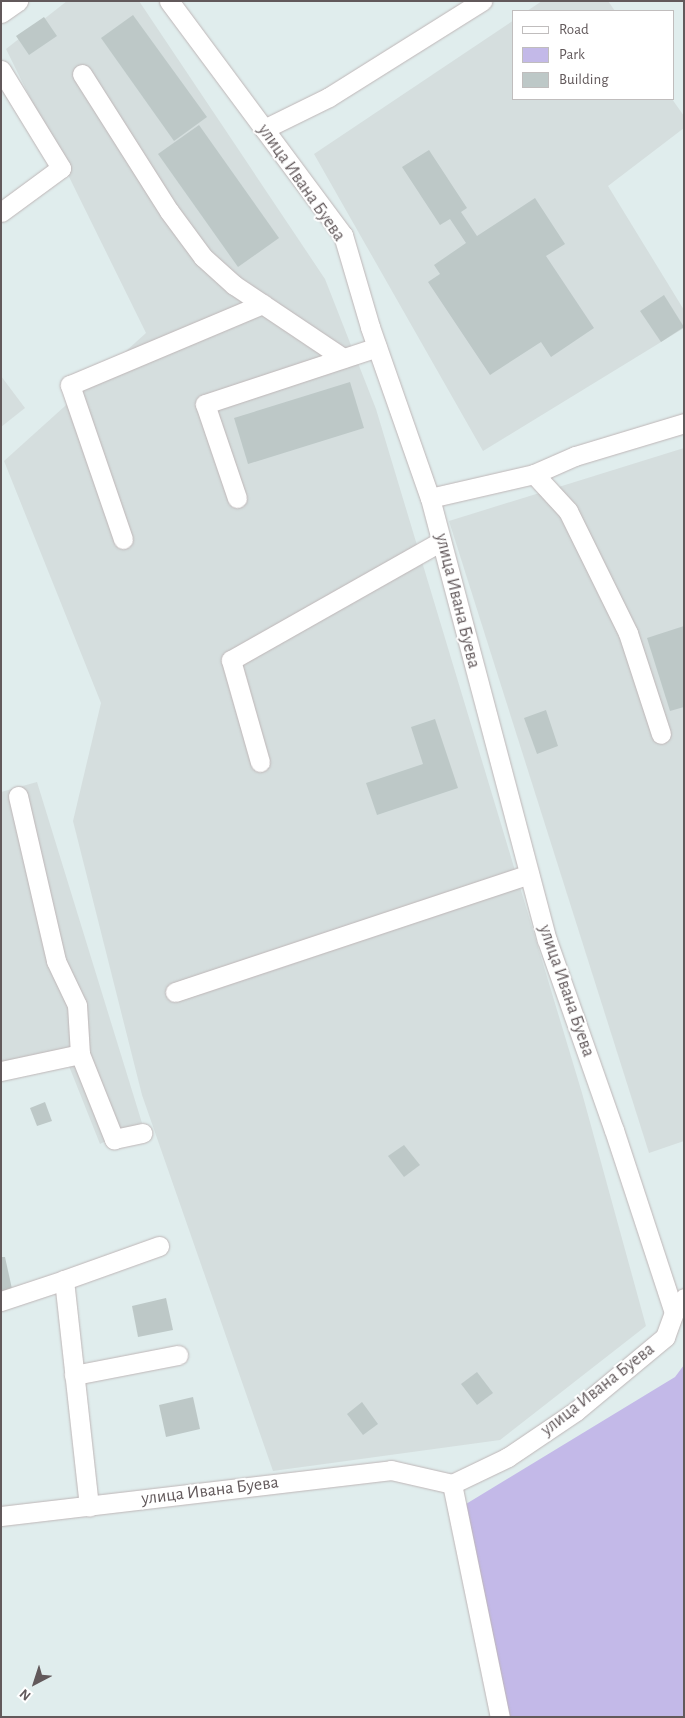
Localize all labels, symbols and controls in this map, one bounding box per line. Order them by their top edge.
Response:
legend [512,10,675,100]
text: Road [559,22,589,37]
text: Park [559,47,585,62]
text: Building [559,72,609,87]
street label: улица Ивана Буева [253,120,349,246]
street label: улица Ивана Буева [430,531,484,671]
street label: улица Ивана Буева [533,922,599,1060]
street label: улица Ивана Буева [537,1339,659,1441]
street label: улица Ивана Буева [140,1472,280,1510]
north arrow [10,1658,60,1708]
text: N [17,1686,34,1703]

